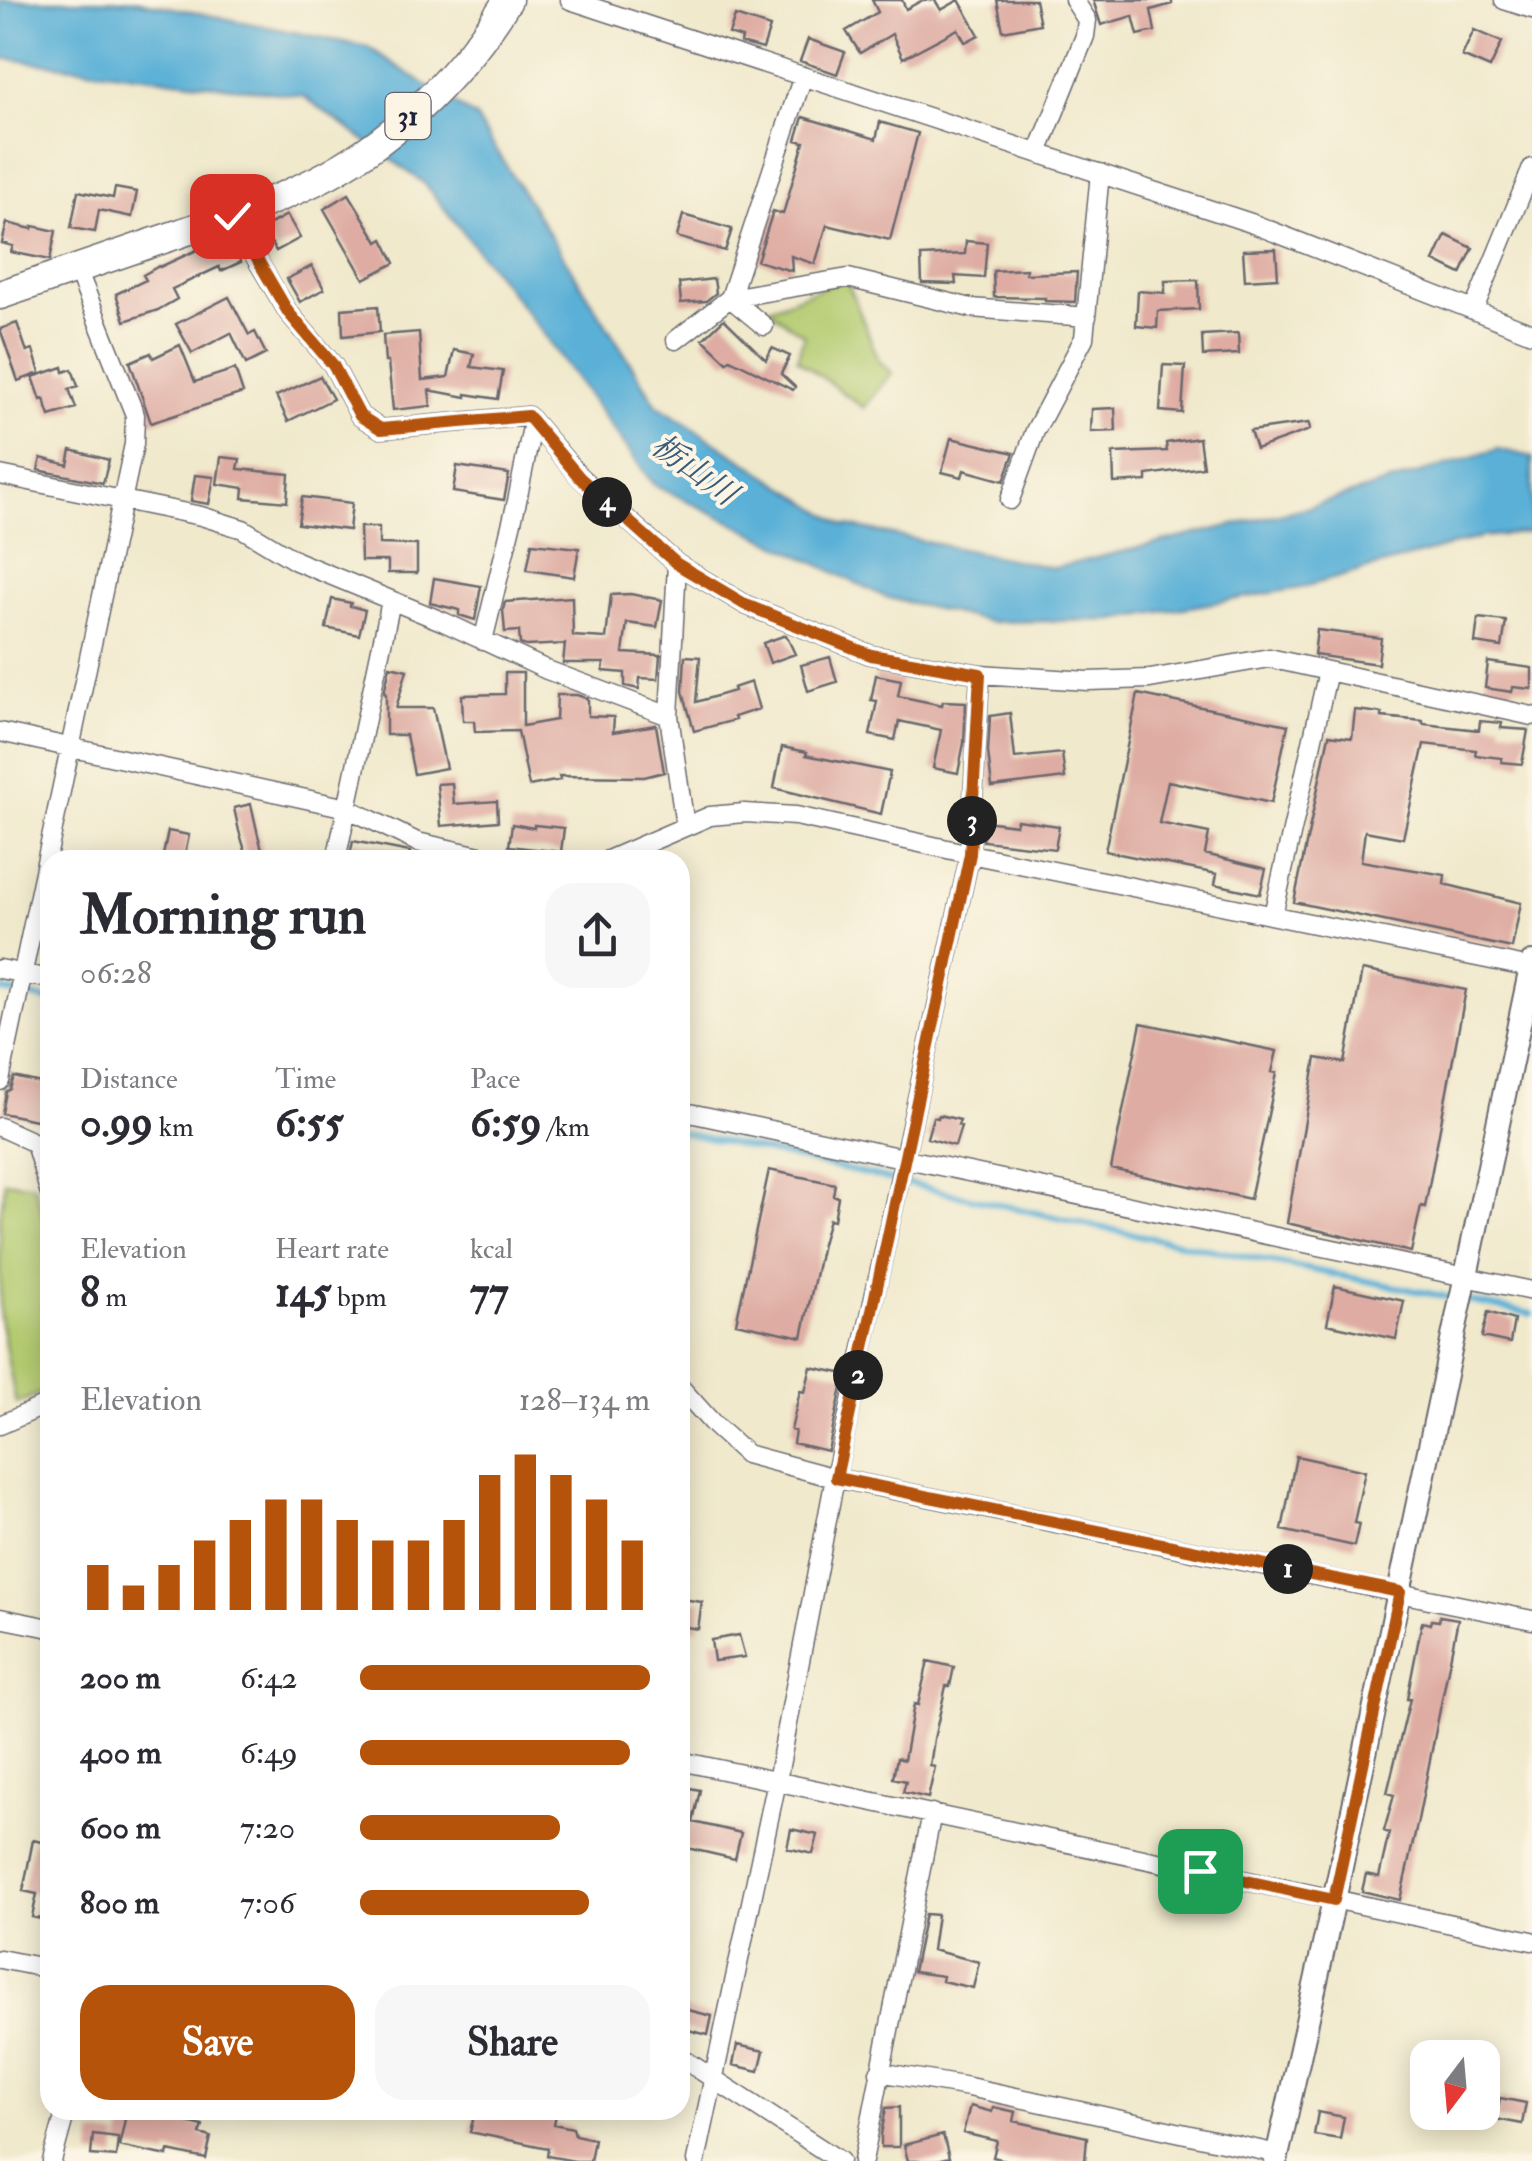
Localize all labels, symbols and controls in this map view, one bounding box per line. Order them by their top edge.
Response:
road number: 31 [386,93,430,139]
pin [190,174,275,259]
icon: check [205,189,260,244]
water label: 栃山川 [643,426,747,516]
pin: 4 [582,477,632,527]
text: 4 [599,484,615,519]
pin: 3 [947,796,997,846]
text: 3 [967,803,977,838]
text: Morning run [80,881,366,950]
button: share [545,883,650,988]
text: 06:28 [80,953,152,993]
text: Distance [80,1062,178,1097]
text: Time [275,1062,336,1097]
text: Pace [470,1062,520,1097]
text: 0.99 [80,1097,153,1149]
text: 6:55 [275,1097,343,1149]
text: 6:59 [470,1097,542,1149]
text: km [153,1110,194,1145]
text: /km [542,1110,590,1145]
text: Elevation [80,1232,187,1267]
text: Heart rate [275,1232,389,1267]
text: kcal [470,1232,513,1267]
text: 8 [80,1267,100,1319]
text: 145 [275,1267,331,1319]
text: 77 [470,1267,509,1319]
text: m [100,1280,127,1315]
text: bpm [331,1280,387,1315]
pin: 2 [833,1350,883,1400]
text: 2 [851,1357,865,1392]
text: Elevation [80,1380,202,1420]
text: 128–134 m [519,1380,650,1420]
pin: 1 [1263,1544,1313,1594]
text: 1 [1283,1551,1293,1586]
text: 200 m [80,1658,161,1698]
text: 6:42 [240,1658,298,1698]
text: 400 m [80,1733,162,1773]
text: 6:49 [240,1733,298,1773]
text: 600 m [80,1808,161,1848]
text: 7:20 [240,1808,295,1848]
pin [1158,1829,1243,1914]
icon: arrive [1173,1844,1228,1899]
text: 800 m [80,1883,159,1923]
text: 7:06 [240,1883,295,1923]
button: Save [80,1985,355,2100]
button: Share [375,1985,650,2100]
north arrow [1410,2040,1500,2130]
map controls [1410,2040,1500,2130]

